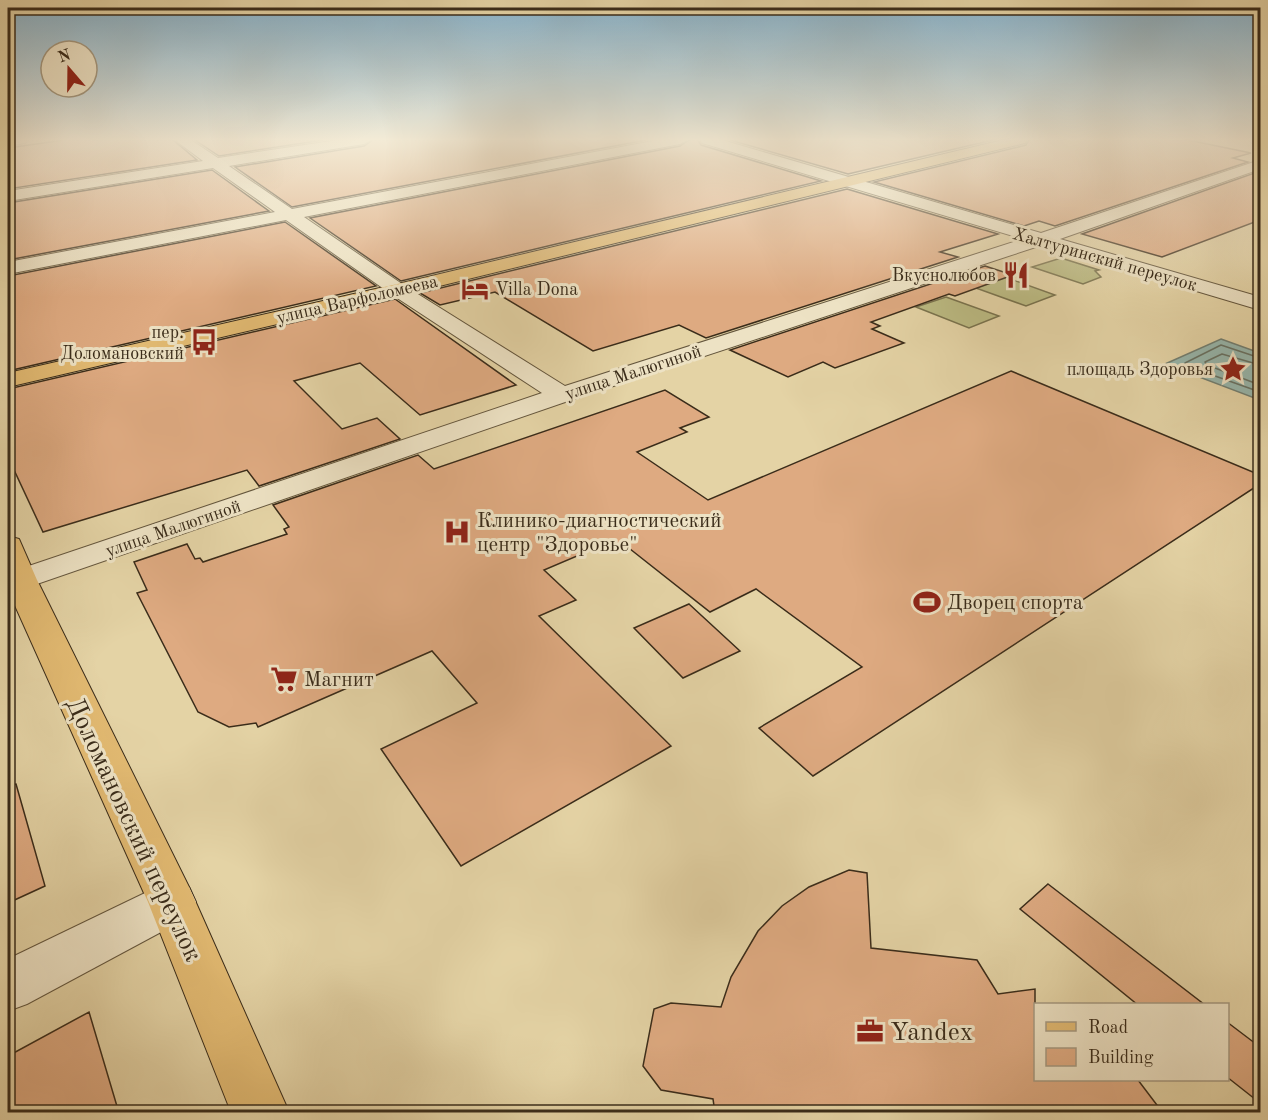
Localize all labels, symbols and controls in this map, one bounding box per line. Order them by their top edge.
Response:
north arrow [39,39,99,99]
text: N [56,47,74,66]
street label: Халтуринский переулок [1010,225,1199,295]
restaurant icon: Вкуснолюбов [1001,260,1031,290]
place label: Вкуснолюбов [892,267,996,285]
street label: улица Варфоломеева [275,273,440,328]
hotel icon: Villa Dona [460,274,490,304]
place label: Villa Dona [495,281,578,299]
place label: пер. Доломановский [61,324,184,363]
bus stop icon: пер. Доломановский [189,327,219,357]
street label: улица Малюгиной [563,342,704,403]
place icon: площадь Здоровья [1218,354,1248,384]
place label: площадь Здоровья [1067,361,1213,379]
street label: улица Малюгиной [103,497,243,561]
place label: Клинико-диагностический центр "Здоровье" [477,511,722,556]
hospital icon: Клинико-диагностический центр "Здоровье" [442,517,472,547]
sports icon: Дворец спорта [912,587,942,617]
place label: Дворец спорта [947,593,1083,614]
supermarket icon: Магнит [269,664,299,694]
place label: Магнит [304,670,374,691]
street label: Доломановский переулок [60,694,206,966]
legend [1034,1003,1229,1081]
office icon: Yandex [855,1016,885,1046]
text: Road [1088,1019,1128,1037]
place label: Yandex [890,1020,973,1046]
text: Building [1088,1049,1154,1067]

